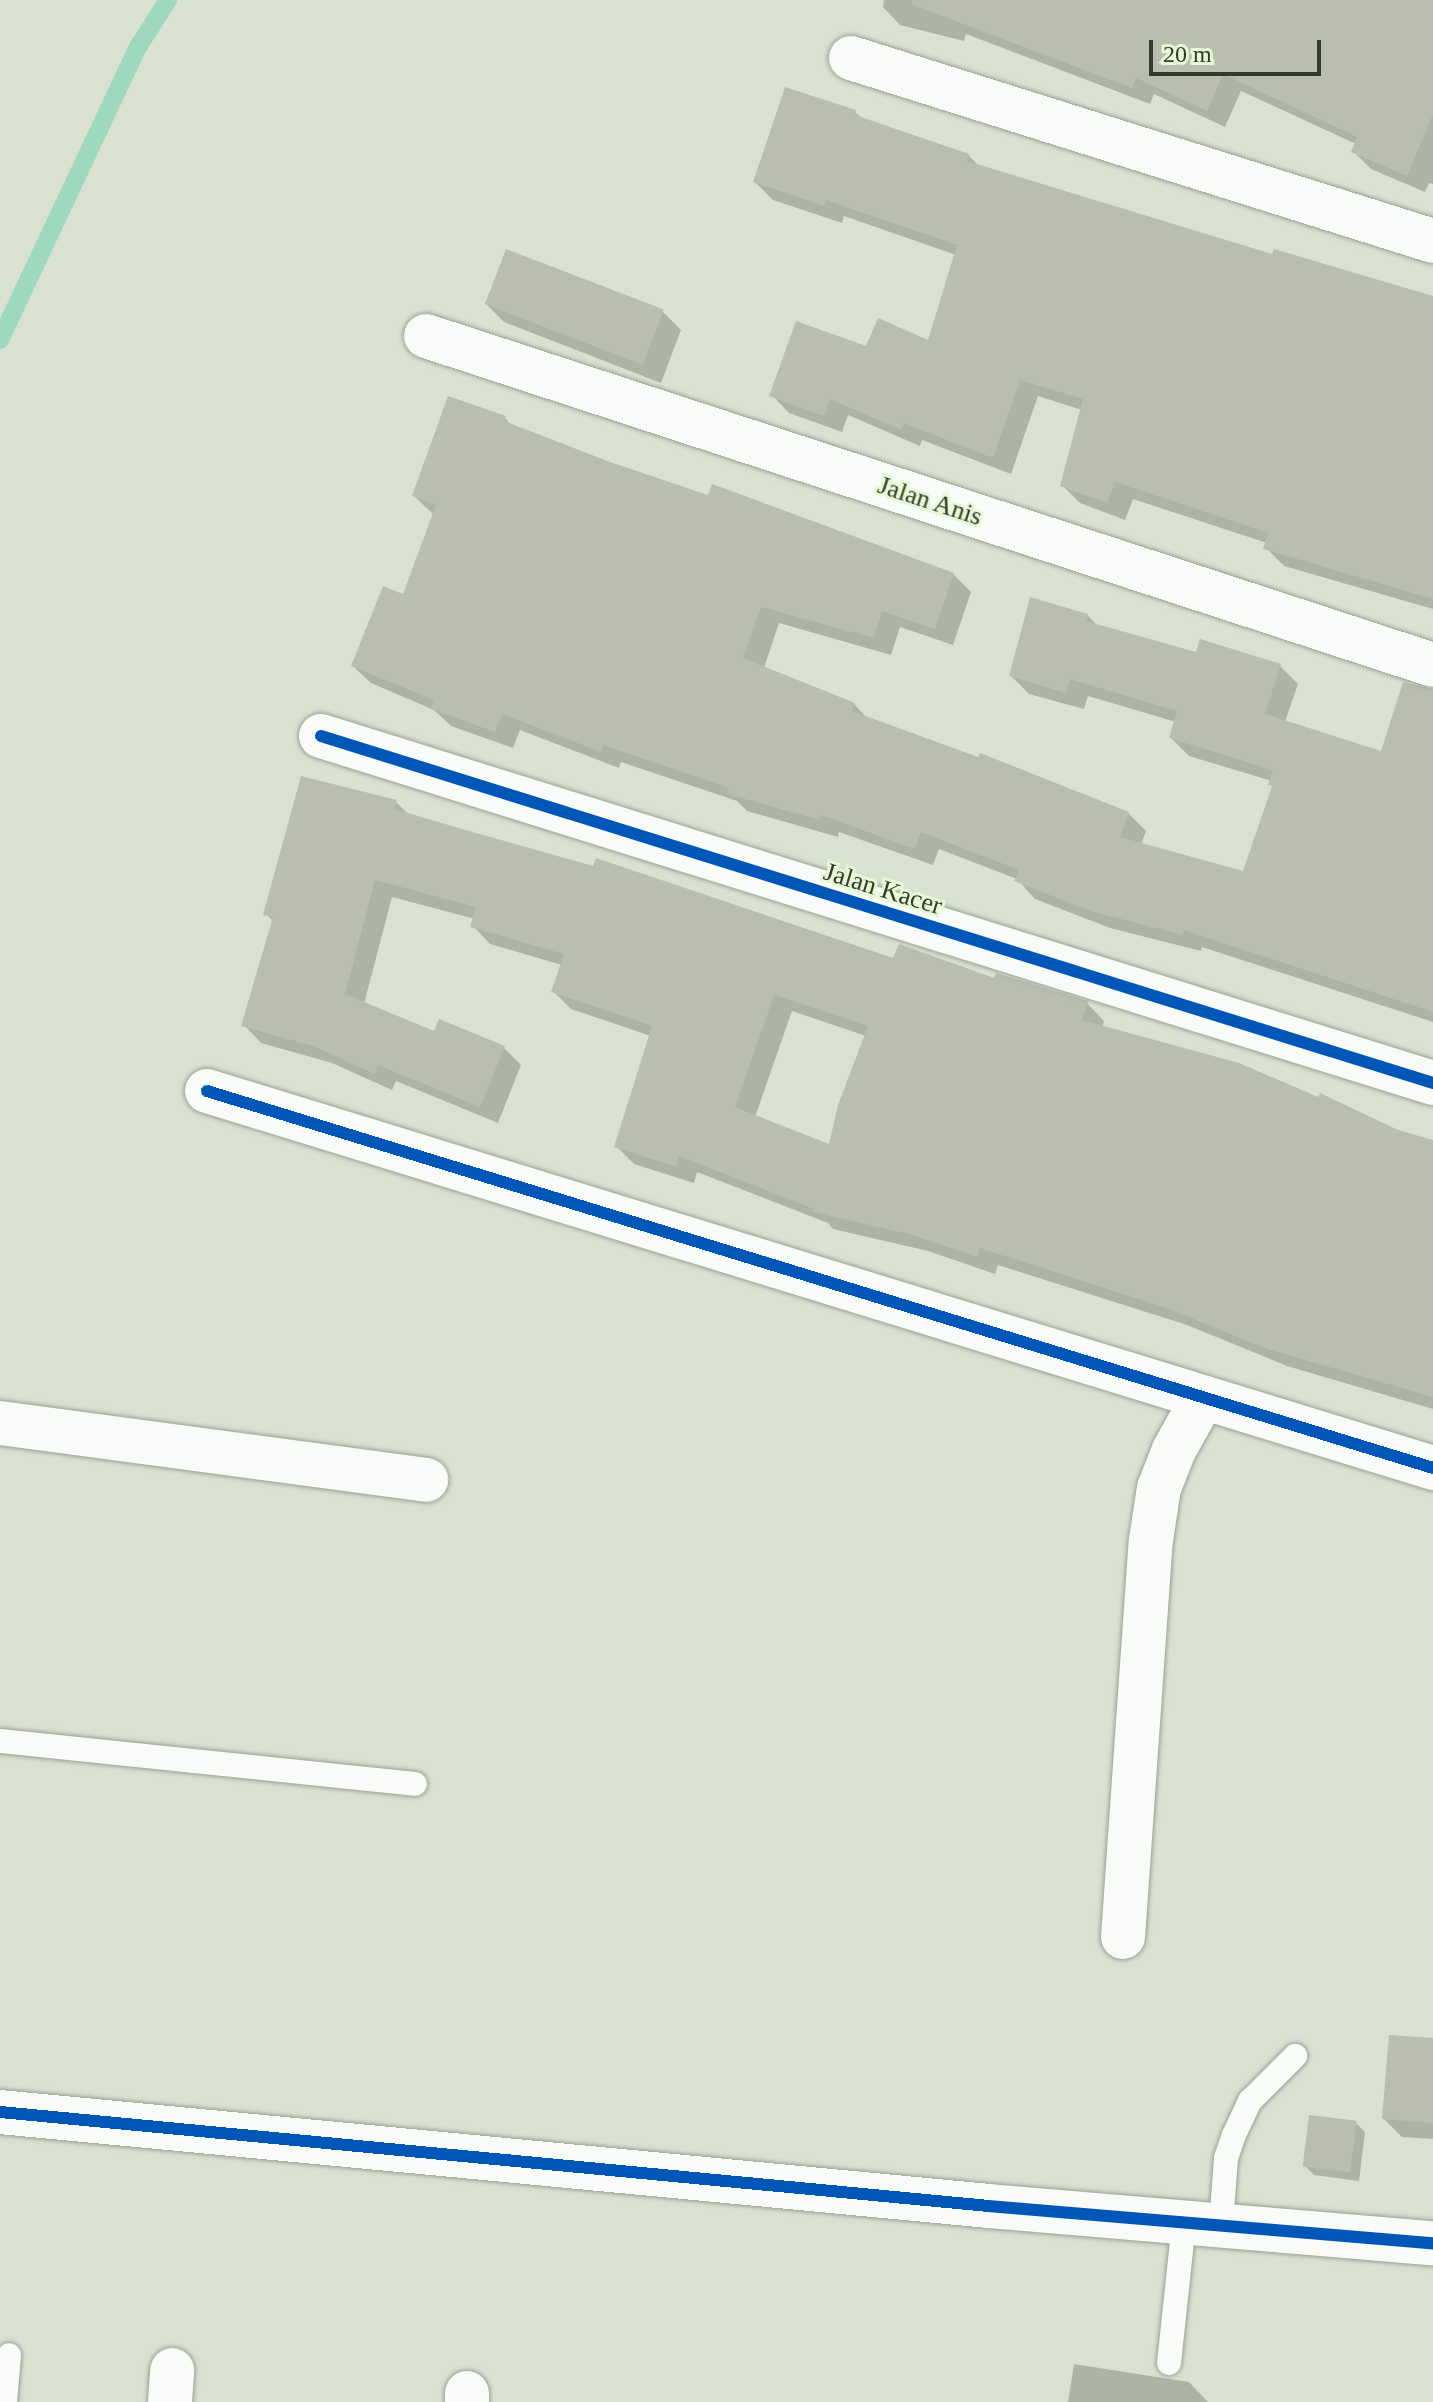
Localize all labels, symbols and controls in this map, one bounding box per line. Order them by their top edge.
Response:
scale bar [1153,24,1325,74]
text: 20 m [1163,41,1212,67]
street label: Jalan Anis [873,469,987,533]
street label: Jalan Kacer [820,856,946,922]

